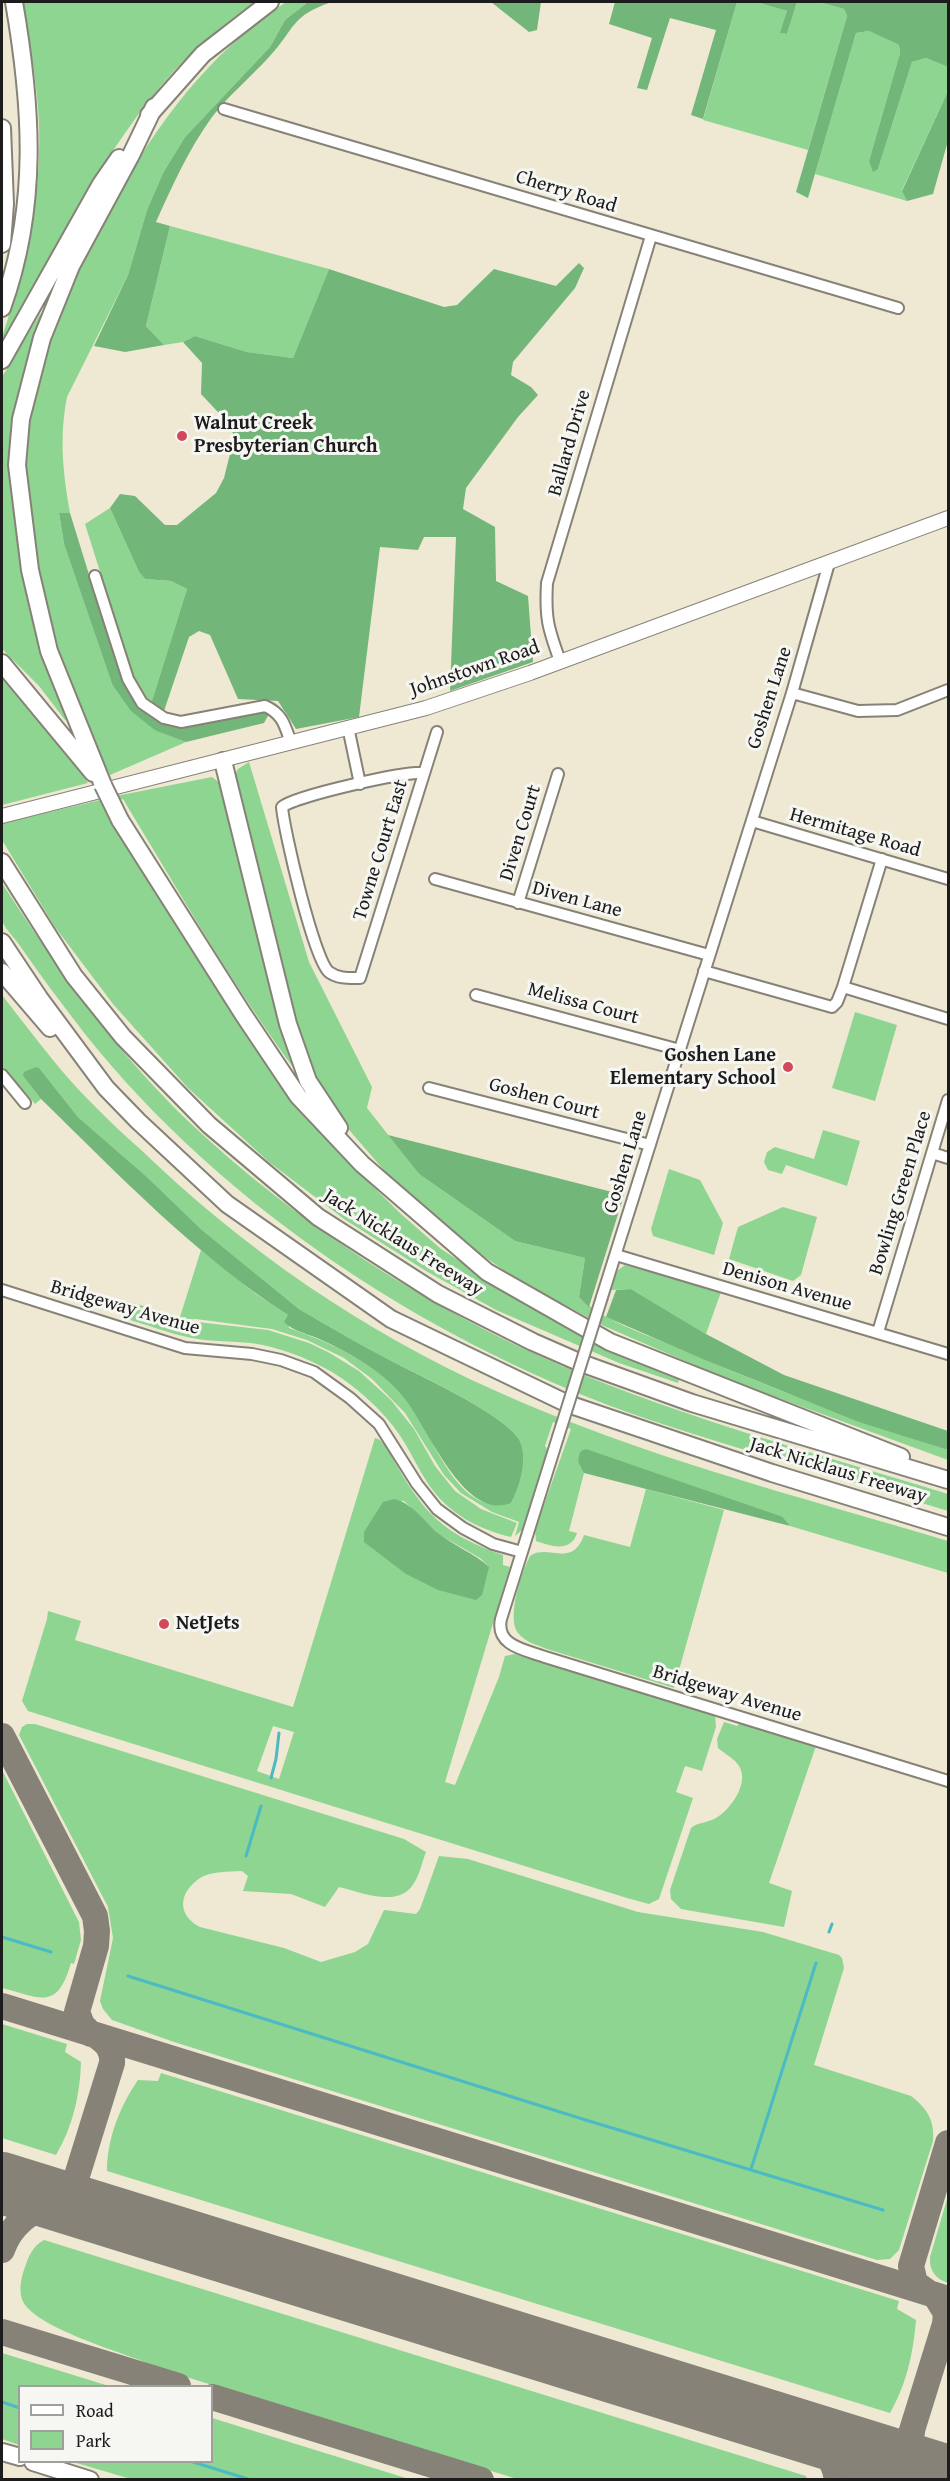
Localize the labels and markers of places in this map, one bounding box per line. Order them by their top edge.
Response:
place label: Walnut Creek Presbyterian Church [194,412,378,459]
marker: Walnut Creek Presbyterian Church [175,429,189,443]
place label: Goshen Lane Elementary School [610,1044,776,1091]
marker: Goshen Lane Elementary School [781,1060,795,1074]
place label: NetJets [176,1612,240,1636]
marker: NetJets [157,1617,171,1631]

